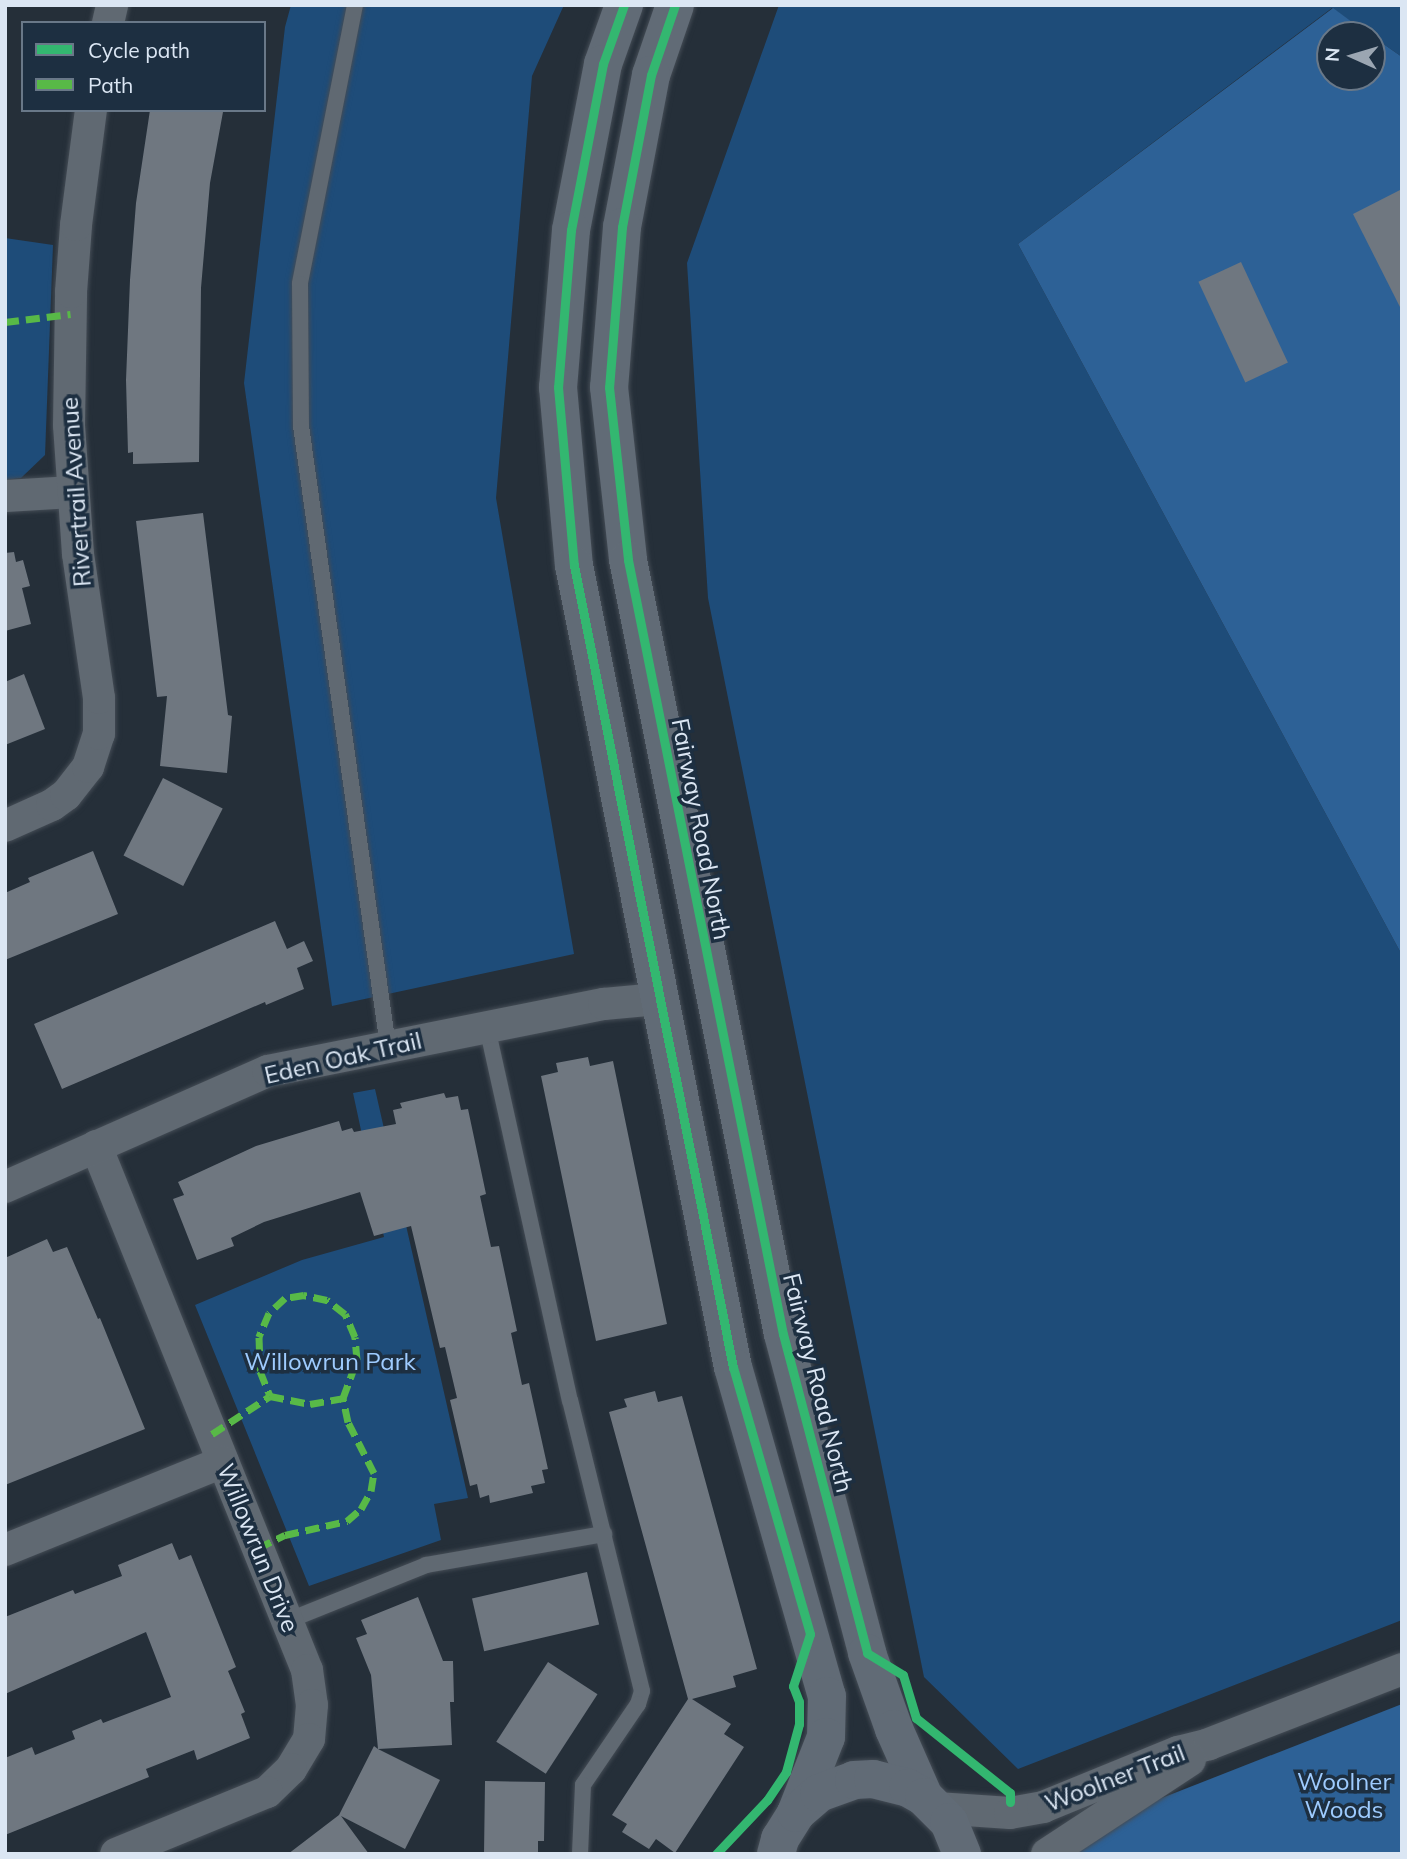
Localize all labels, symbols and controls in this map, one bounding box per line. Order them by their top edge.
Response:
legend [21,21,266,112]
north arrow [1316,21,1386,91]
text: Cycle path [88,37,190,63]
text: N [1320,47,1345,63]
text: Path [88,72,133,98]
street label: Rivertrail Avenue [55,396,97,588]
street label: Fairway Road North [665,716,737,942]
street label: Eden Oak Trail [262,1026,424,1090]
street label: Fairway Road North [777,1270,859,1496]
park label: Willowrun Park [244,1348,416,1376]
street label: Willowrun Drive [211,1460,305,1636]
street label: Woolner Trail [1041,1738,1189,1818]
park label: Woolner Woods [1297,1768,1391,1824]

